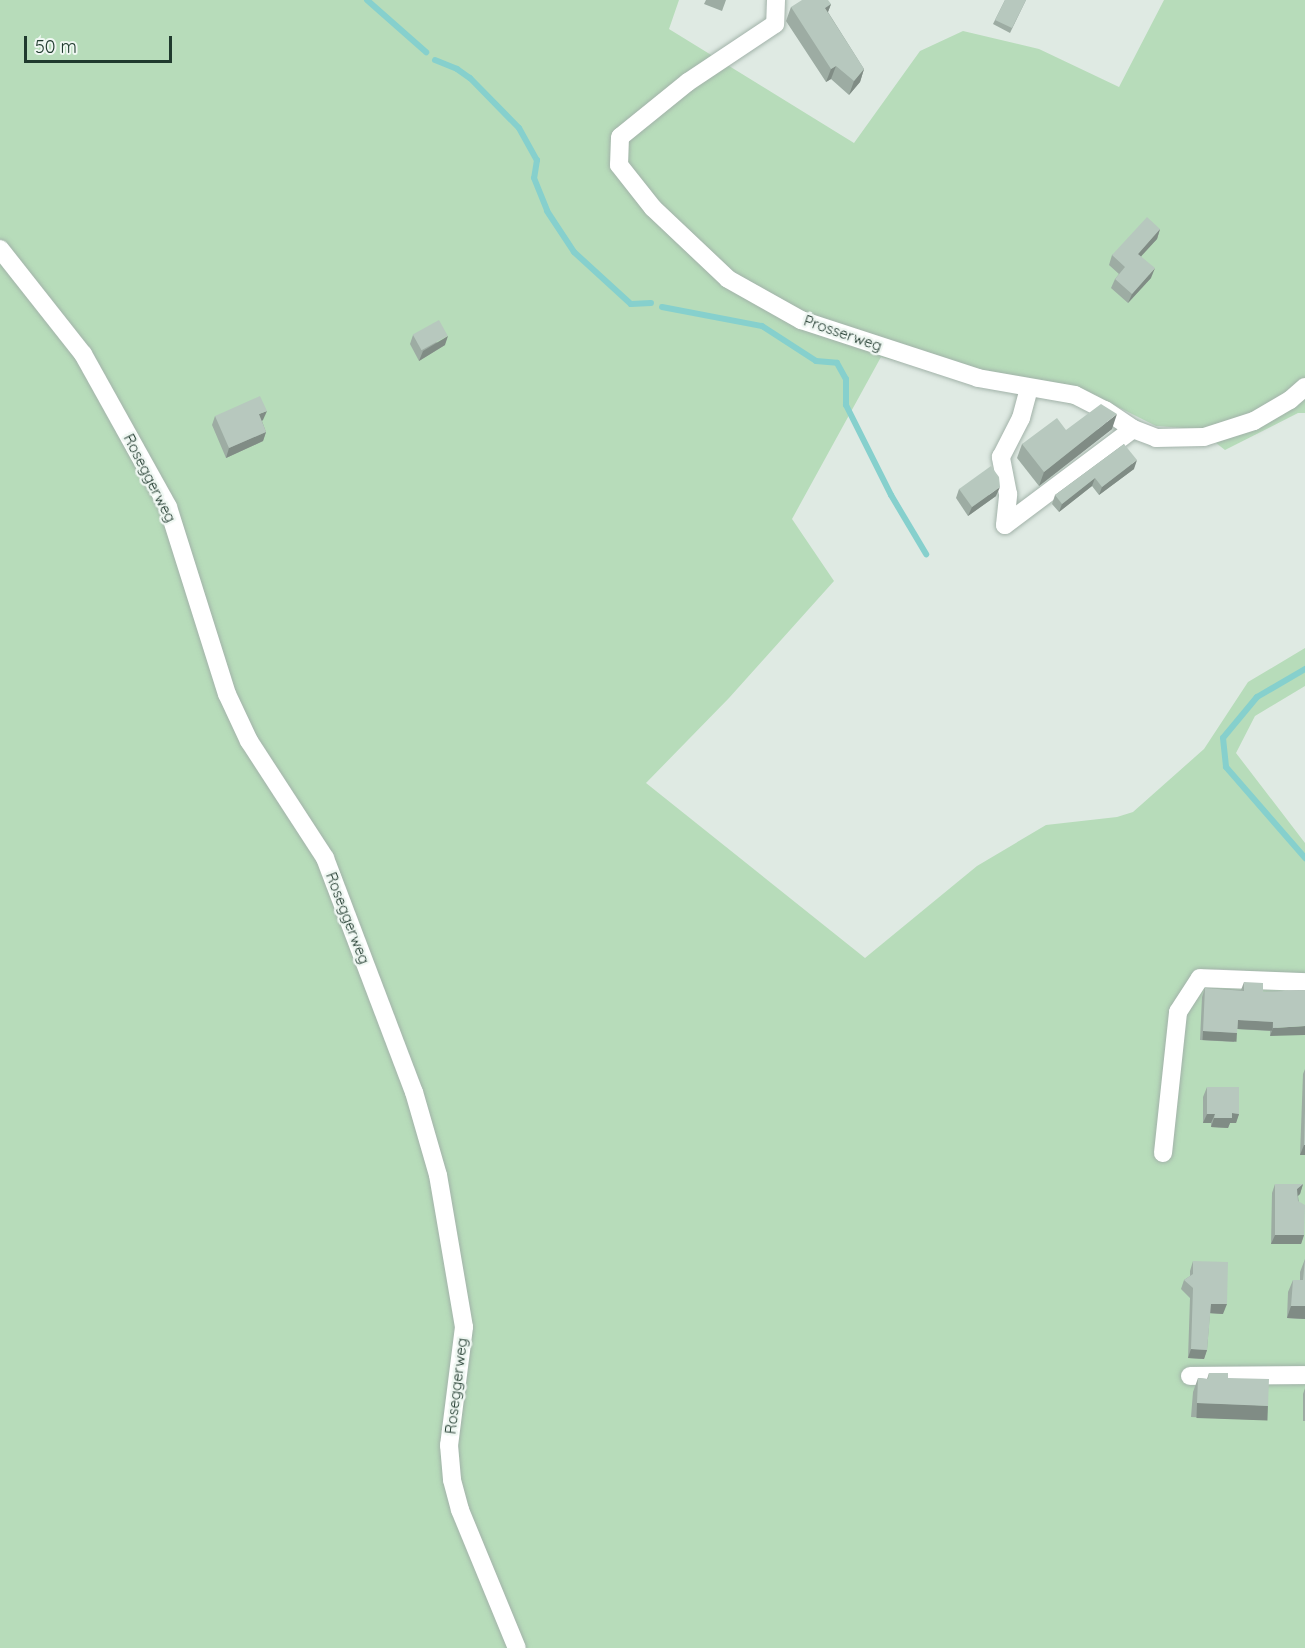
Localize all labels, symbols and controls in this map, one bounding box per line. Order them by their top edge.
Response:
scale bar [27,24,176,62]
text: 50 m [35,35,77,58]
street label: Prosserweg [802,311,884,355]
street label: Roseggerweg [120,431,180,525]
street label: Roseggerweg [322,870,374,966]
street label: Roseggerweg [441,1337,471,1435]

